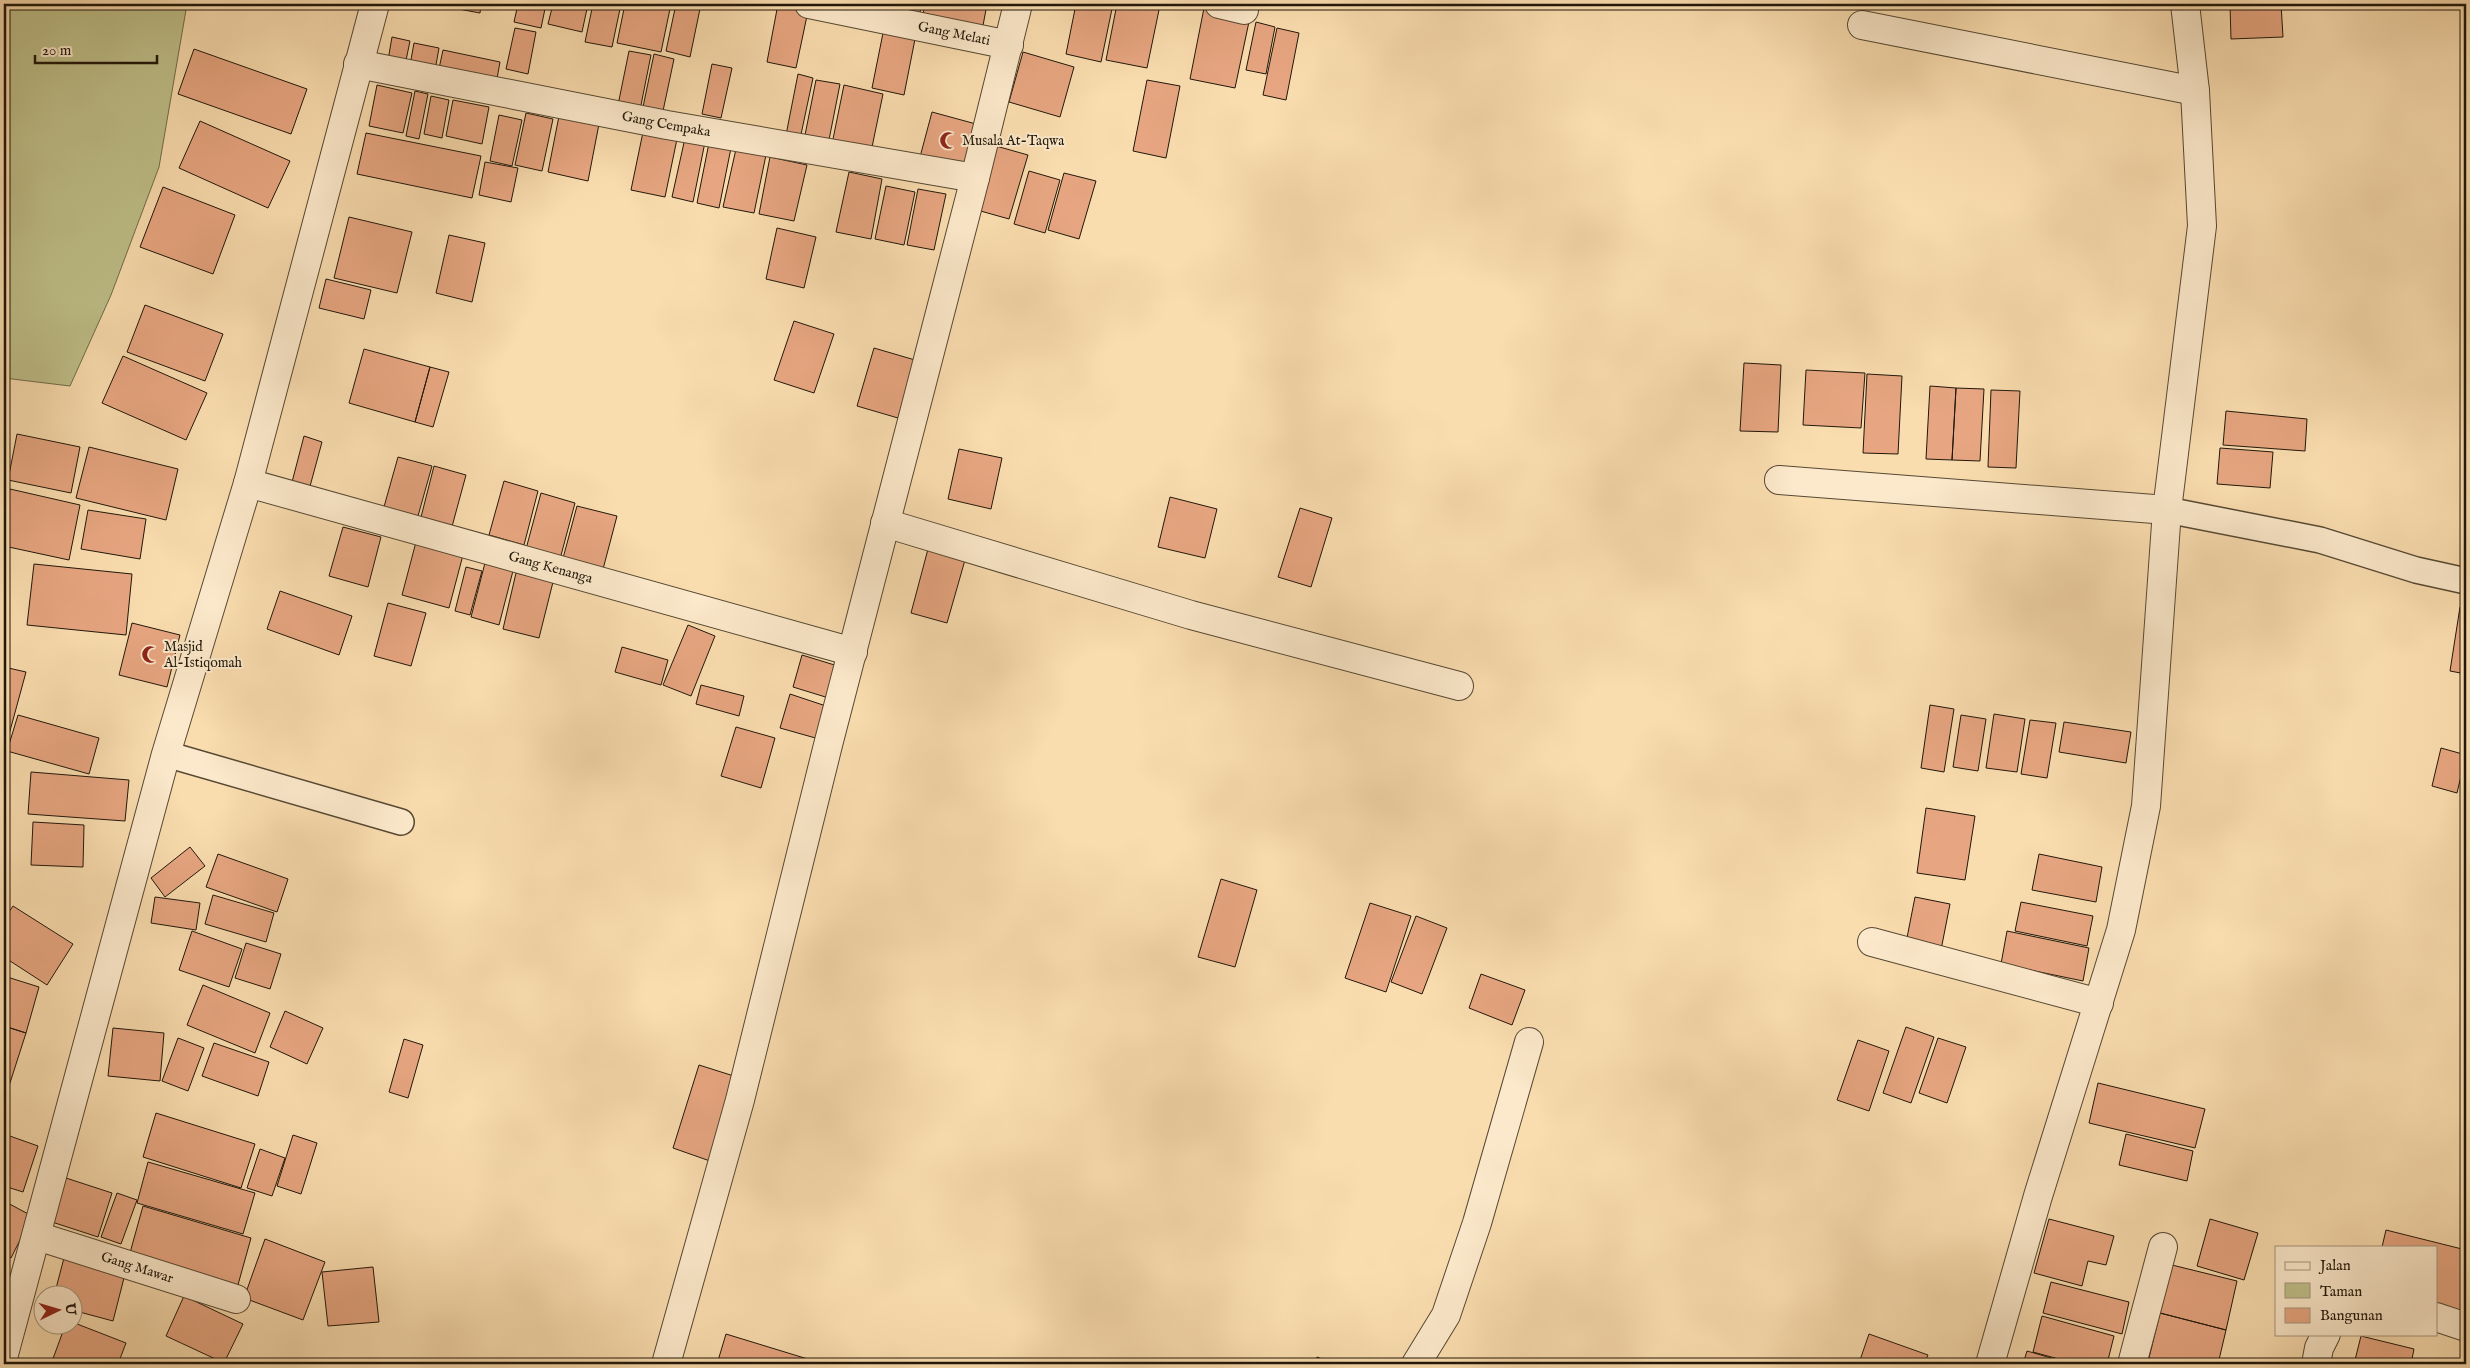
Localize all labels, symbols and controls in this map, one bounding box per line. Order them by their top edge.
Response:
street label: Gang Melati [916,18,992,50]
scale bar [35,32,158,64]
text: 20 m [42,41,72,60]
street label: Gang Cempaka [620,107,713,141]
mosque icon: Musala At-Taqwa [938,131,958,151]
place label: Musala At-Taqwa [962,132,1065,150]
street label: Gang Kenanga [506,547,595,588]
place label: Masjid Al-Istiqomah [163,638,243,672]
mosque icon: Masjid Al-Istiqomah [140,645,160,665]
legend [2275,1246,2438,1336]
street label: Gang Mawar [99,1248,175,1288]
text: Jalan [2318,1256,2351,1275]
text: Taman [2320,1282,2362,1301]
north arrow [32,1286,82,1336]
text: U [60,1301,80,1317]
text: Bangunan [2320,1306,2383,1325]

